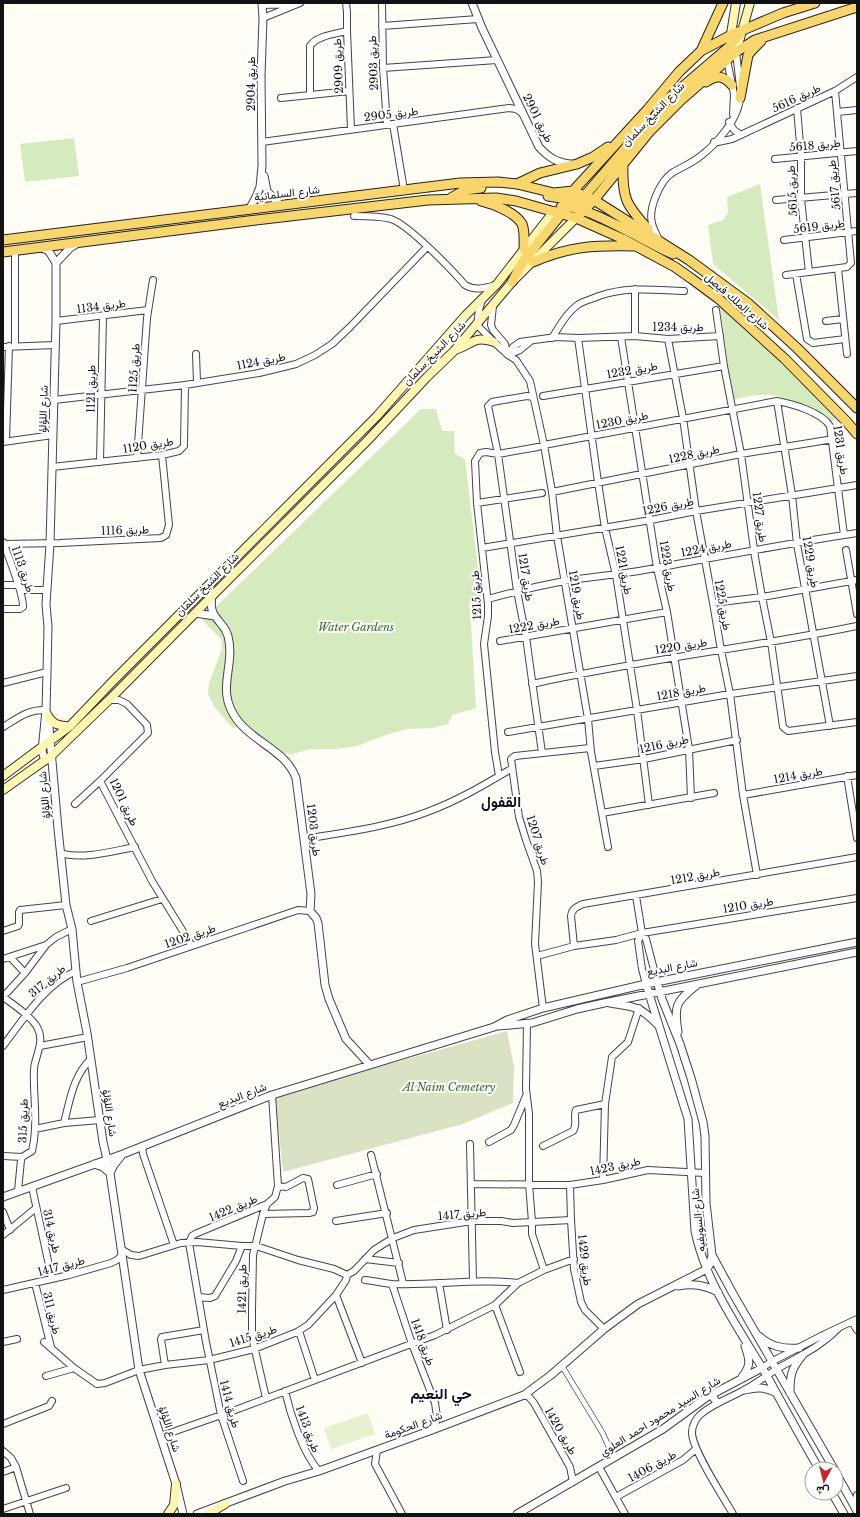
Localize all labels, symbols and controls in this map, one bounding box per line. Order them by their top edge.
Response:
street label: طريق 2903 [365,35,381,91]
street label: طريق 2909 [330,38,346,94]
street label: طريق 2904 [244,57,258,111]
street label: شارع الشيخ سلمان [619,79,688,150]
street label: طريق 5616 [770,81,822,115]
street label: طريق 2901 [520,91,556,145]
street label: طريق 2905 [363,104,419,124]
street label: طريق 5618 [789,136,841,154]
street label: طريق 5617 [824,159,844,211]
street label: طريق 5615 [784,165,800,217]
street label: شارع السلمانية [253,182,321,205]
street label: طريق 5619 [792,216,846,236]
street label: شارع الملك فيصل [702,270,772,333]
street label: طريق 1134 [76,296,126,316]
street label: شارع الشيخ سلمان [400,318,469,389]
street label: طريق 1234 [652,320,704,334]
street label: طريق 1125 [125,343,143,393]
street label: طريق 1124 [235,349,287,373]
street label: طريق 1232 [605,359,659,381]
street label: طريق 1121 [84,365,98,413]
street label: شارع اللؤلؤ [35,385,52,433]
street label: طريق 1230 [595,408,649,432]
street label: طريق 1231 [830,424,852,476]
street label: طريق 1120 [122,434,174,456]
street label: طريق 1228 [667,442,721,466]
street label: طريق 1227 [750,491,770,543]
street label: طريق 1226 [641,494,695,518]
street label: طريق 1116 [101,522,149,538]
street label: طريق 1229 [800,535,822,589]
street label: طريق 1224 [679,536,733,560]
street label: طريق 1223 [657,539,679,593]
street label: طريق 1113 [9,544,37,594]
street label: طريق 1221 [612,544,636,596]
street label: شارع الشيخ سلمان [172,549,243,619]
street label: طريق 1217 [515,552,537,602]
street label: طريق 1219 [566,569,588,621]
street label: طريق 1215 [468,570,484,620]
street label: طريق 1225 [712,579,734,631]
street label: طريق 1222 [507,614,561,636]
park label: Water Gardens [318,620,394,634]
street label: طريق 1220 [654,635,708,657]
street label: طريق 1218 [655,681,707,703]
street label: طريق 1216 [638,732,690,756]
street label: طريق 1214 [772,764,824,786]
street label: شارع اللؤلؤ [35,770,54,819]
street label: طريق 1201 [107,776,141,828]
district label: القفول [481,792,521,811]
street label: طريق 1203 [304,803,324,857]
street label: طريق 1207 [523,813,553,867]
street label: طريق 1212 [669,865,721,887]
street label: طريق 1210 [722,894,774,916]
street label: طريق 1202 [163,921,217,951]
street label: شارع البديع [645,955,699,980]
street label: طريق 317 [26,962,68,1000]
street label: شارع البديع [216,1079,269,1112]
park label: Al Naim Cemetery [401,1080,495,1094]
street label: شارع اللؤلؤ [99,1089,120,1138]
street label: طريق 315 [15,1099,31,1143]
street label: طريق 1423 [588,1154,642,1178]
street label: شارع السويفيه [688,1187,709,1252]
street label: طريق 1422 [207,1192,259,1224]
street label: طريق 1417 [437,1205,487,1223]
street label: طريق 314 [40,1208,64,1254]
street label: طريق 1429 [575,1233,595,1287]
street label: طريق 1417 [36,1253,86,1279]
street label: طريق 1421 [235,1264,249,1314]
street label: طريق 311 [40,1290,64,1336]
street label: طريق 1418 [408,1316,438,1368]
street label: طريق 1415 [228,1322,278,1350]
street label: شارع السيد محمود احمد العلوي [597,1373,725,1461]
street label: طريق 1414 [217,1378,243,1430]
district label: حي النعيم [410,1384,472,1407]
street label: طريق 1413 [293,1403,323,1455]
street label: شارع اللؤلؤ [155,1404,184,1454]
street label: طريق 1420 [542,1405,580,1457]
street label: شارع الحكومة [382,1408,444,1443]
street label: طريق 1406 [626,1447,678,1485]
north arrow [804,1461,844,1501]
text: ش [815,1483,830,1499]

